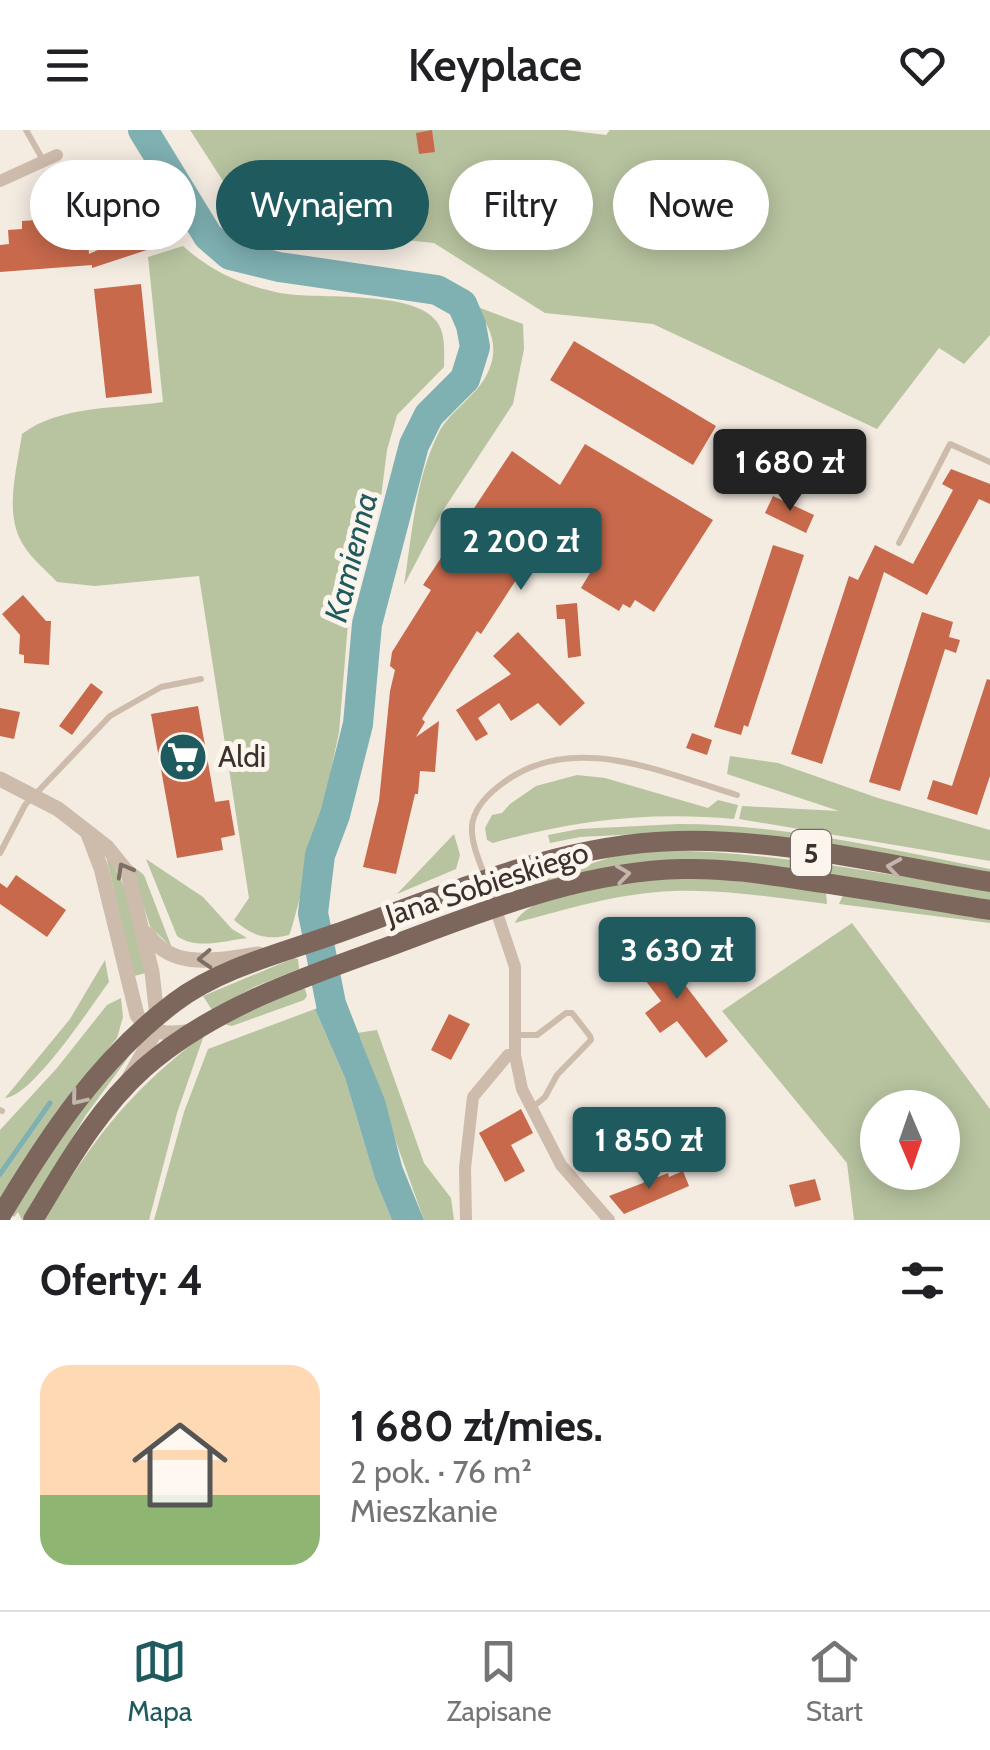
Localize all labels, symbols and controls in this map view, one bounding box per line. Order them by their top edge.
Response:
icon: menu [40,38,95,93]
text: Keyplace [408,38,582,92]
icon: heart [895,38,950,93]
chip: Kupno [30,160,196,250]
chip: Wynajem [216,160,429,250]
chip: Filtry [449,160,593,250]
chip: Nowe [613,160,769,250]
pin: 1 680 zł [687,429,893,514]
text: 1 680 zł [735,442,845,481]
water label: Kamienna [316,488,385,626]
pin: 2 200 zł [418,508,624,593]
text: 2 200 zł [463,521,579,560]
supermarket icon: Aldi [157,731,209,783]
place label: Aldi [218,738,266,775]
road number: 5 [791,830,831,876]
street label: Jana Sobieskiego [380,833,593,934]
one-way arrow [885,857,902,878]
one-way arrow [117,863,137,881]
one-way arrow [616,864,632,885]
pin: 3 630 zł [574,917,780,1002]
text: 3 630 zł [621,930,733,969]
one-way arrow [197,948,213,969]
one-way arrow [72,1087,90,1105]
north arrow [860,1090,960,1190]
map controls [860,1090,960,1190]
pin: 1 850 zł [546,1107,752,1192]
text: 1 850 zł [595,1120,703,1159]
icon: filters [895,1253,950,1308]
text: Oferty: 4 [40,1254,203,1306]
text: 1 680 zł/mies. [350,1400,603,1452]
icon: home [120,1405,240,1525]
text: 2 pok. · 76 m² [350,1452,532,1491]
text: Mieszkanie [350,1491,498,1530]
tab: Mapa [127,1634,192,1728]
tab: Zapisane [446,1634,552,1728]
tab: Start [806,1634,863,1728]

